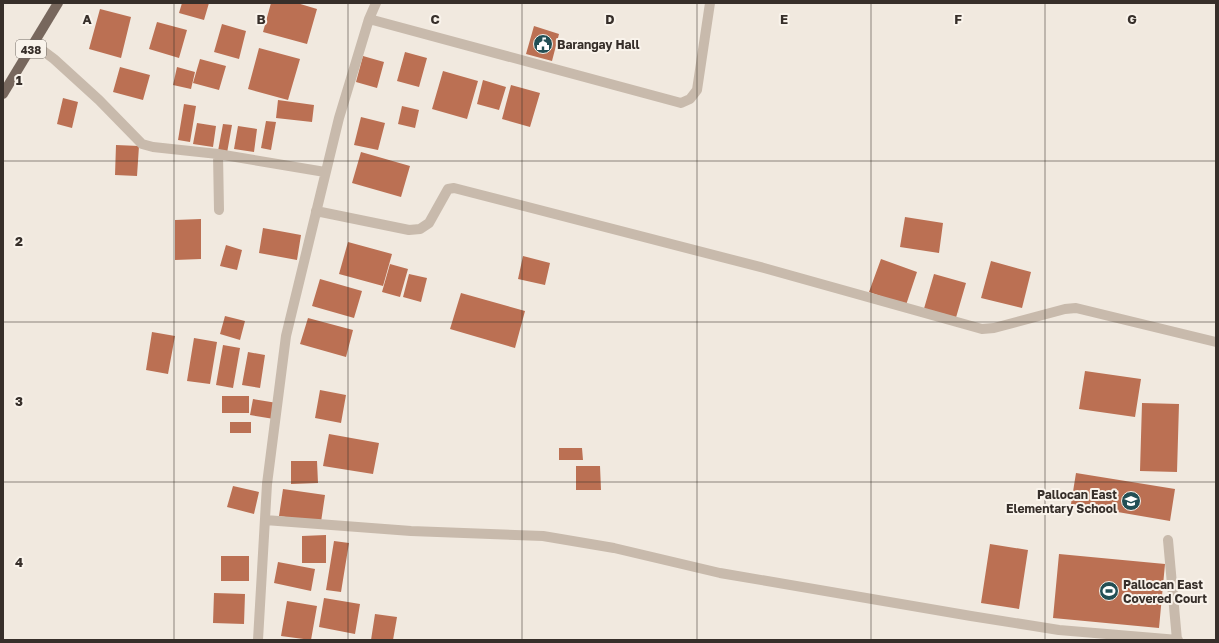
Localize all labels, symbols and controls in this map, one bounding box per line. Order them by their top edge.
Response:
text: A [82,11,92,27]
text: B [256,11,266,27]
text: C [430,11,440,27]
text: D [605,11,615,27]
text: E [780,11,788,27]
text: F [954,11,962,27]
text: G [1127,11,1137,27]
public building icon: Barangay Hall [532,33,554,55]
place label: Barangay Hall [557,37,640,52]
road number: 438 [16,40,46,58]
text: 1 [16,72,23,88]
text: 2 [15,233,23,249]
text: 3 [15,393,23,409]
place label: Pallocan East Elementary School [1006,487,1117,516]
school or university icon: Pallocan East Elementary School [1120,490,1142,512]
text: 4 [15,554,23,570]
place label: Pallocan East Covered Court [1123,577,1207,606]
sports icon: Pallocan East Covered Court [1098,580,1120,602]

